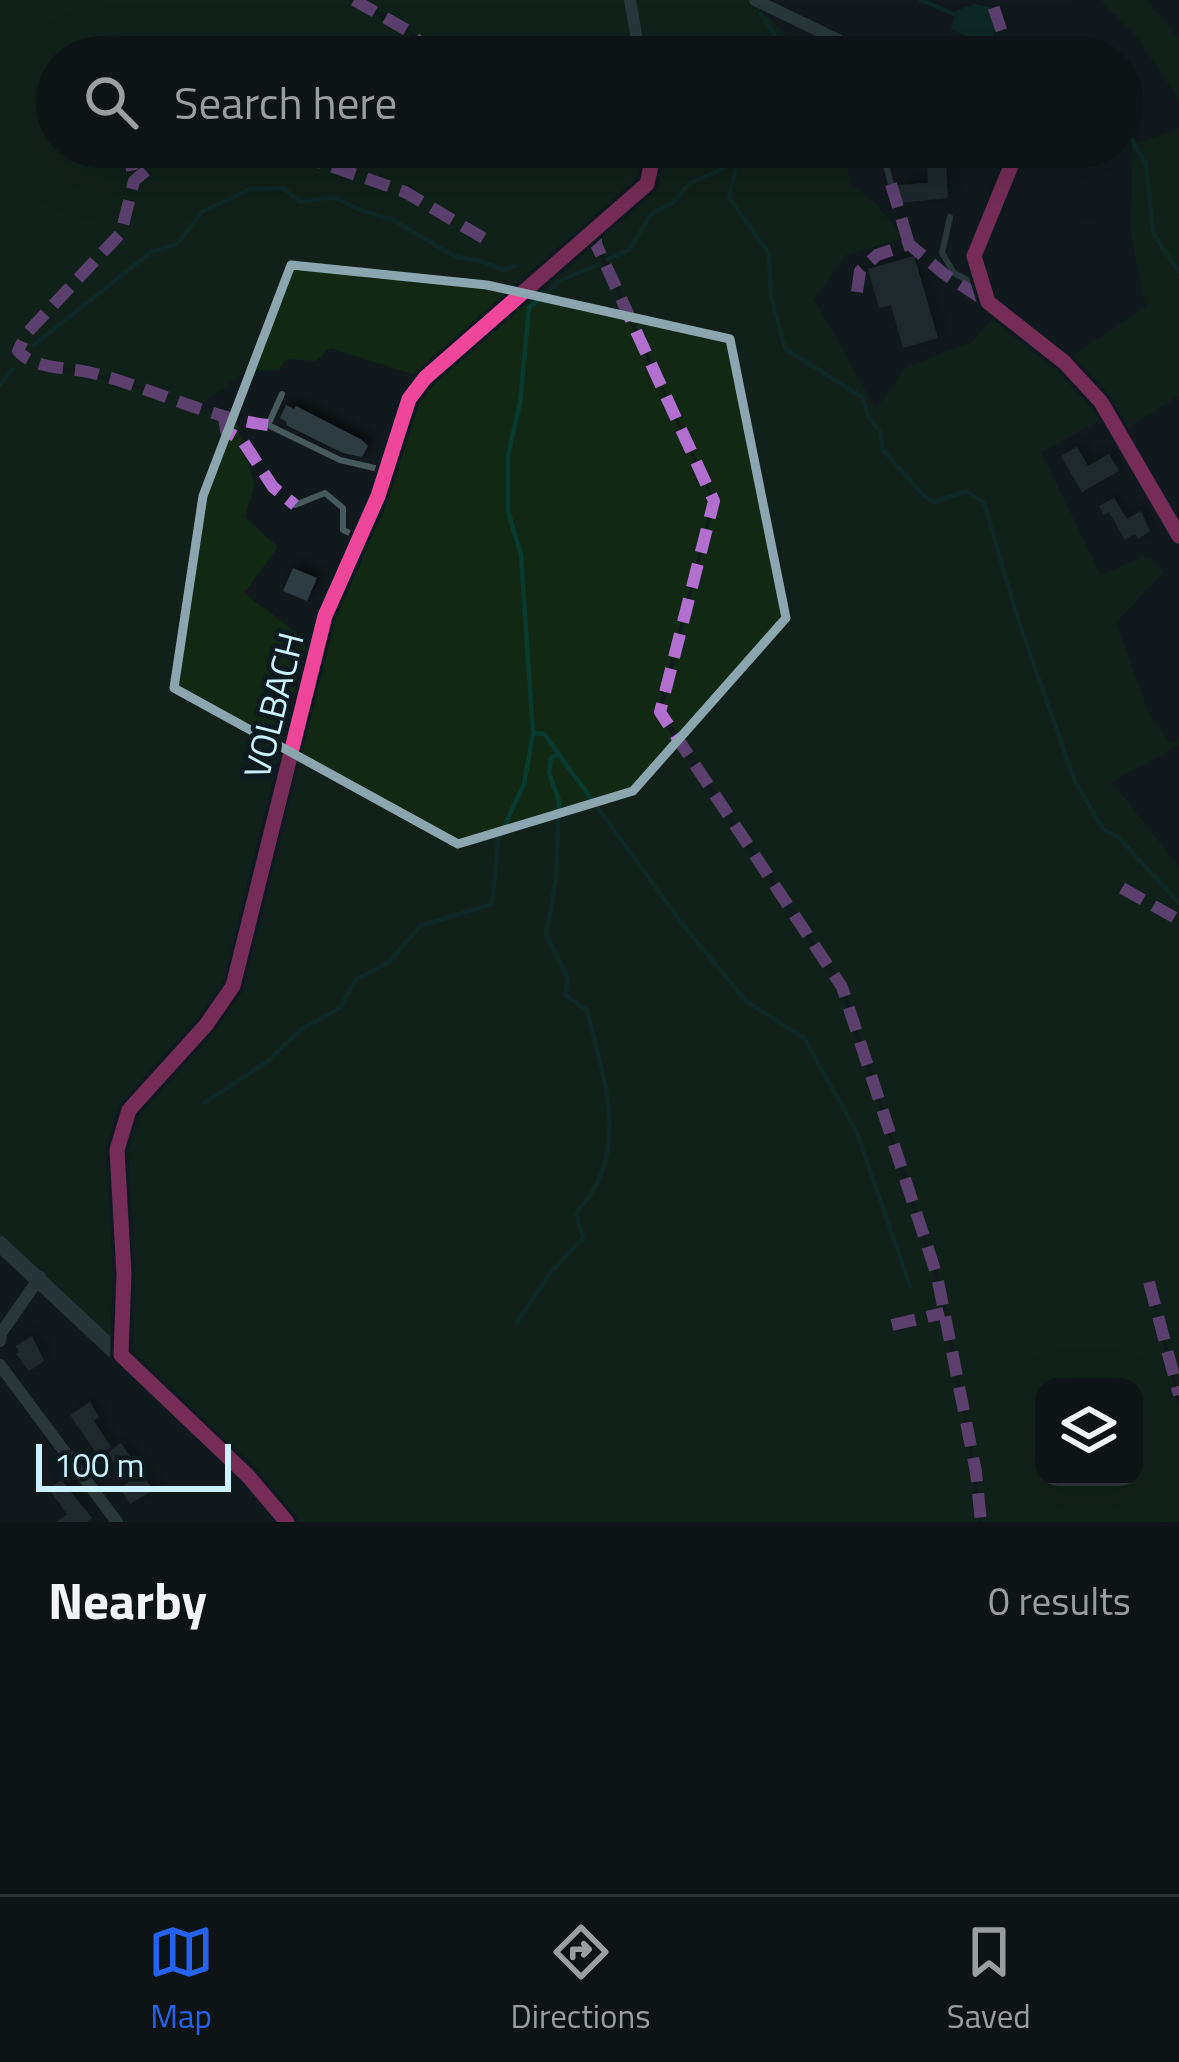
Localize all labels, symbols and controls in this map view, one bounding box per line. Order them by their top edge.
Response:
search box [36,36,1143,168]
text: Search here [174,68,397,136]
icon: search [78,69,144,135]
street label: VOLBACH [228,626,318,784]
map controls [1035,1378,1143,1486]
button: layers [1035,1378,1143,1486]
scale bar [36,1438,231,1491]
text: 100 m [54,1440,144,1490]
text: Nearby [48,1561,207,1639]
text: 0 results [988,1571,1131,1630]
tab: Map [148,1919,214,2041]
tab: Directions [511,1919,650,2041]
tab: Saved [947,1919,1031,2041]

